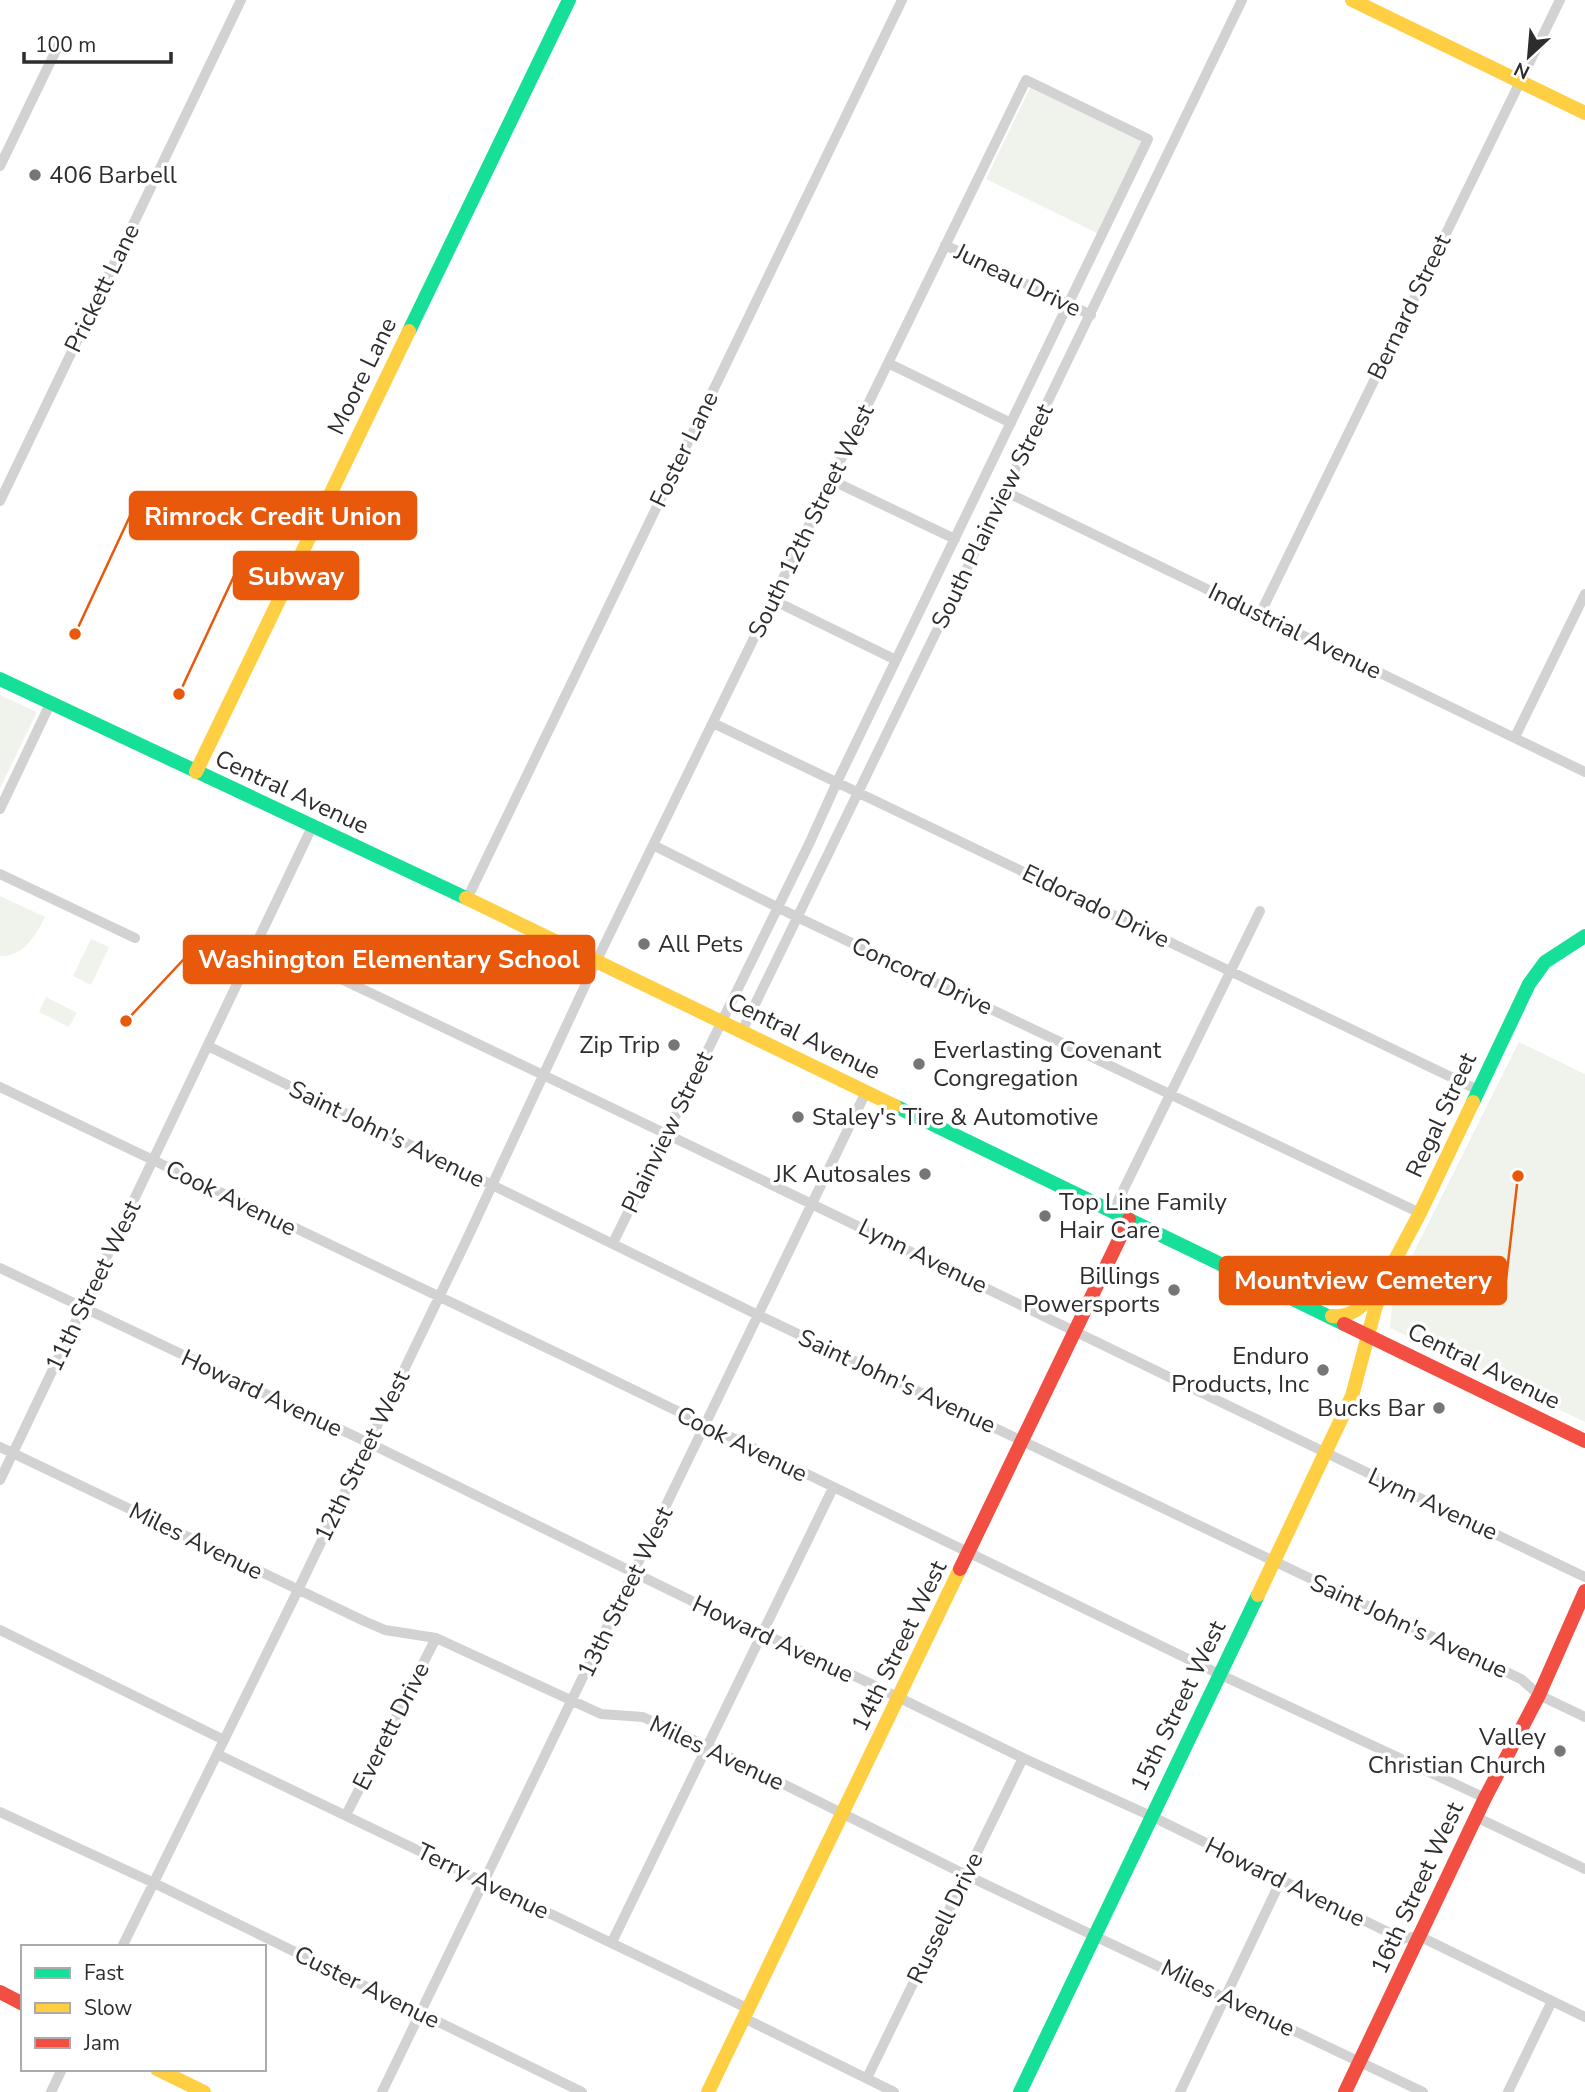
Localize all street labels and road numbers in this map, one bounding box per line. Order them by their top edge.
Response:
street label: Prickett Lane [57,218,147,358]
street label: Bernard Street [1360,228,1458,385]
street label: Juneau Drive [949,235,1087,324]
street label: Moore Lane [320,312,404,440]
street label: Foster Lane [642,386,726,512]
street label: South 12th Street West [741,398,882,643]
street label: South Plainview Street [924,398,1061,634]
street label: Industrial Avenue [1203,575,1387,687]
street label: Central Avenue [210,742,374,842]
street label: Eldorado Drive [1017,857,1175,955]
street label: Concord Drive [846,929,998,1023]
street label: Central Avenue [722,985,886,1087]
street label: Plainview Street [614,1045,720,1218]
street label: Regal Street [1398,1047,1484,1183]
street label: Saint John's Avenue [284,1073,490,1195]
street label: Cook Avenue [160,1153,302,1243]
street label: 11th Street West [38,1195,148,1377]
street label: Lynn Avenue [853,1211,993,1301]
street label: Central Avenue [1402,1315,1566,1417]
street label: Saint John's Avenue [793,1321,1001,1441]
street label: Howard Avenue [176,1342,348,1444]
street label: 12th Street West [307,1365,417,1547]
street label: Cook Avenue [671,1399,813,1489]
street label: Lynn Avenue [1363,1460,1503,1548]
street label: Miles Avenue [124,1495,268,1587]
street label: 13th Street West [570,1501,680,1683]
street label: 14th Street West [844,1555,954,1737]
street label: Saint John's Avenue [1305,1566,1513,1686]
street label: Howard Avenue [687,1588,859,1690]
street label: 15th Street West [1123,1615,1233,1797]
street label: Everett Drive [345,1657,437,1795]
street label: Miles Avenue [644,1708,790,1798]
street label: 16th Street West [1363,1796,1471,1979]
street label: Howard Avenue [1200,1829,1370,1935]
street label: Terry Avenue [412,1835,554,1927]
street label: Russell Drive [899,1847,991,1989]
street label: Custer Avenue [289,1938,445,2036]
street label: Miles Avenue [1156,1952,1300,2044]

